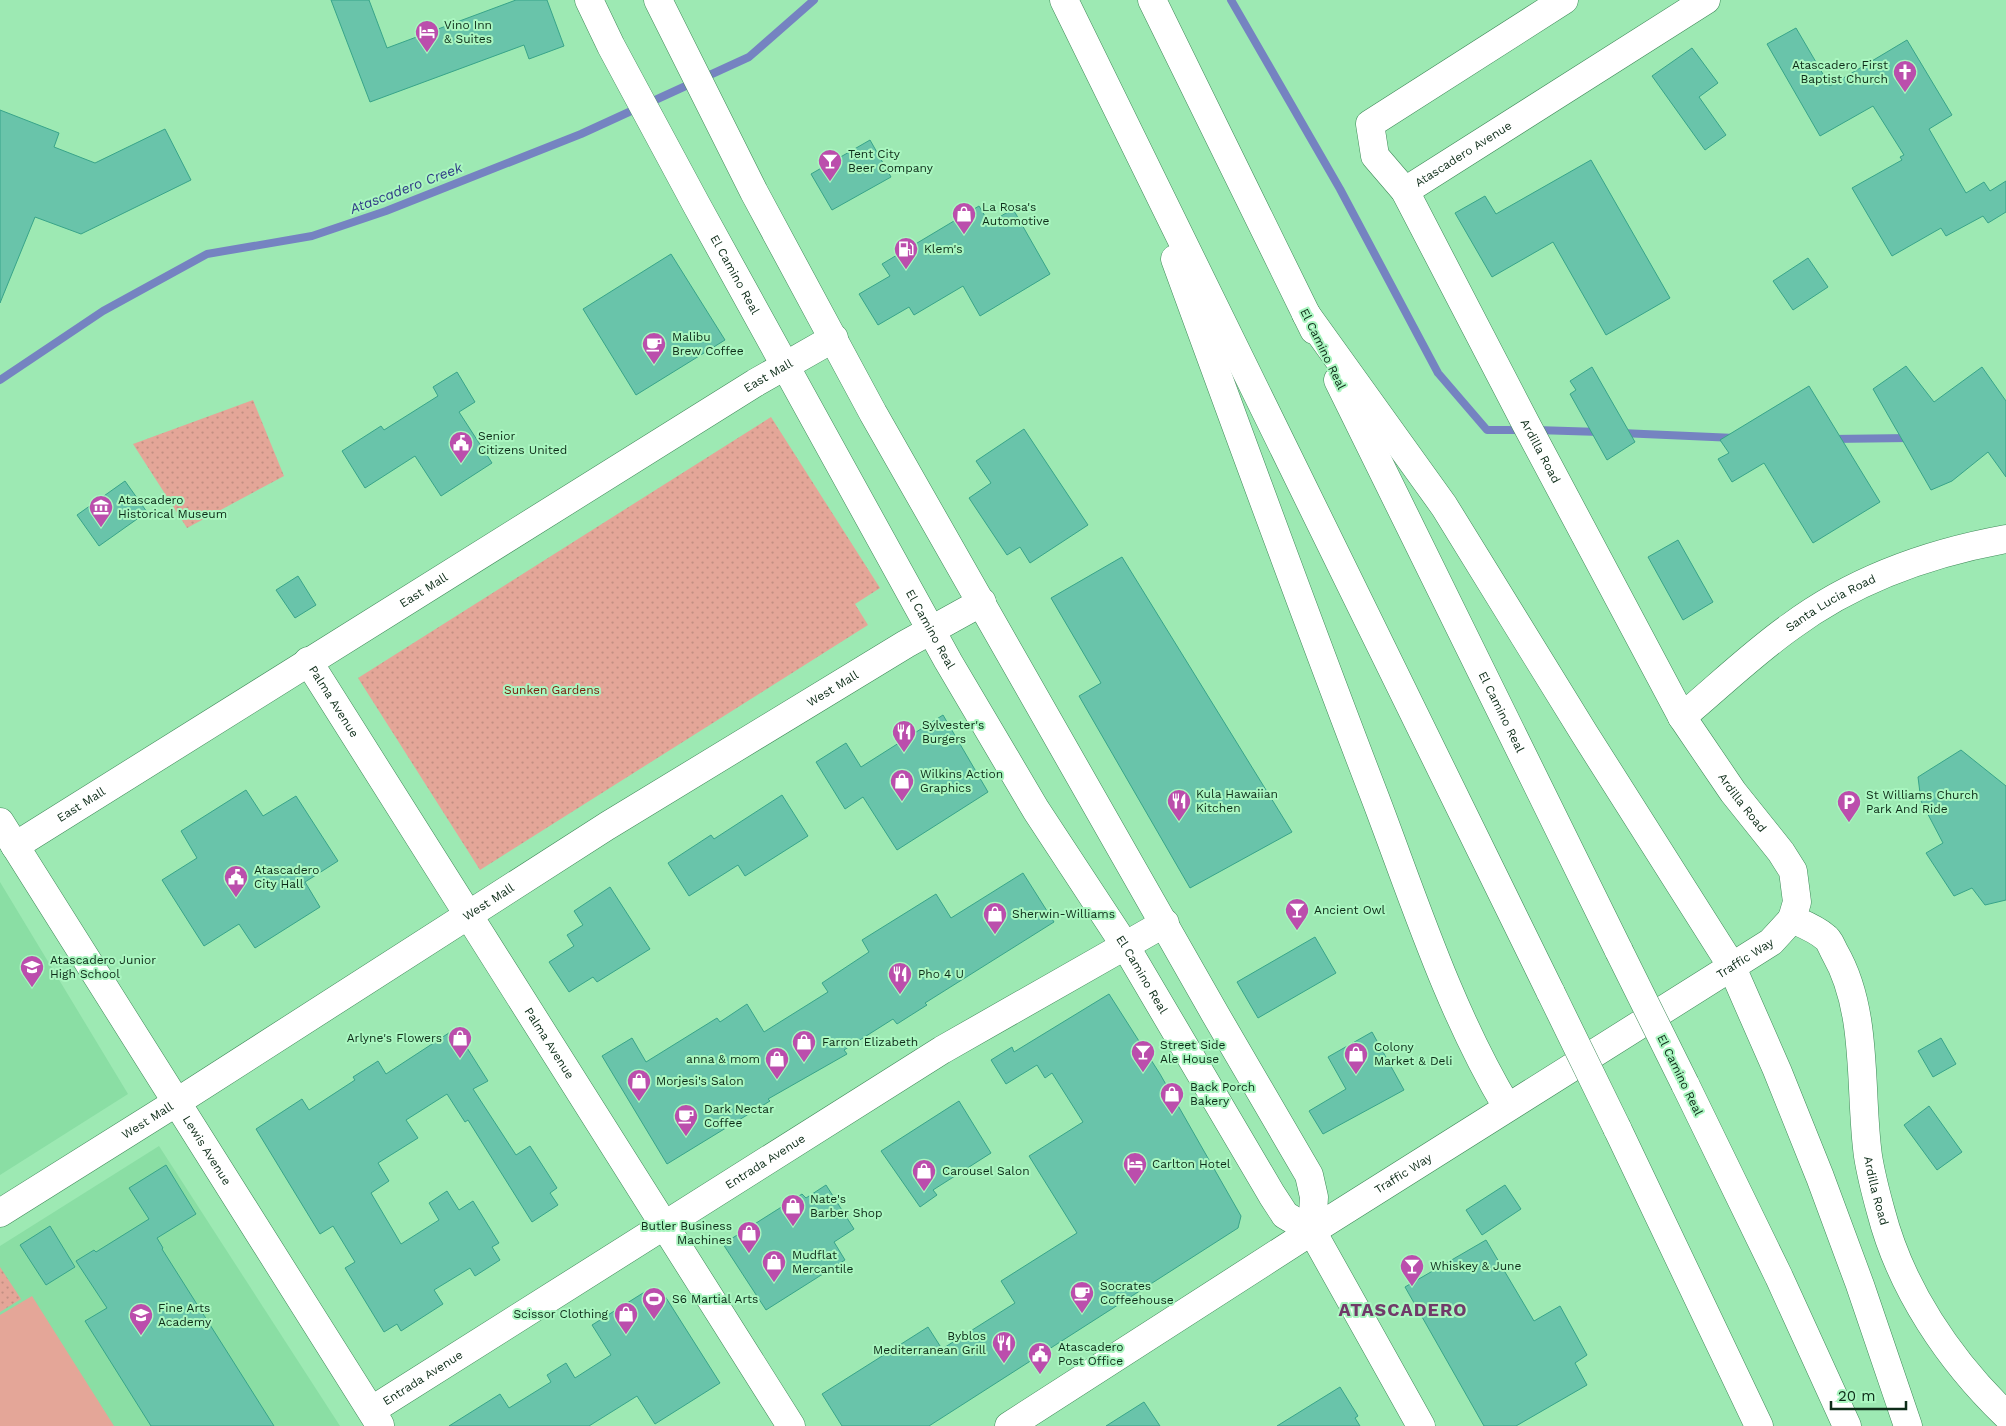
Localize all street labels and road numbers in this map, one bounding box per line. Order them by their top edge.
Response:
street label: Atascadero Avenue [1412,118,1514,190]
street label: El Camino Real [707,232,763,317]
street label: El Camino Real [1297,306,1349,392]
street label: East Mall [741,356,795,395]
street label: Ardilla Road [1518,417,1563,486]
street label: East Mall [397,570,451,611]
street label: Santa Lucia Road [1783,572,1878,635]
street label: El Camino Real [903,587,958,672]
street label: Palma Avenue [306,663,361,740]
street label: West Mall [804,667,861,710]
street label: El Camino Real [1476,669,1527,755]
street label: Ardilla Road [1715,770,1769,835]
street label: East Mall [54,784,108,825]
street label: West Mall [460,880,517,924]
street label: El Camino Real [1113,933,1171,1016]
street label: Traffic Way [1714,935,1777,982]
street label: Palma Avenue [522,1005,577,1082]
street label: El Camino Real [1654,1032,1706,1118]
street label: West Mall [119,1099,176,1142]
street label: Lewis Avenue [180,1113,234,1188]
street label: Entrada Avenue [723,1131,808,1192]
street label: Traffic Way [1372,1150,1435,1197]
street label: Ardilla Road [1861,1155,1891,1227]
street label: Entrada Avenue [380,1348,465,1408]

